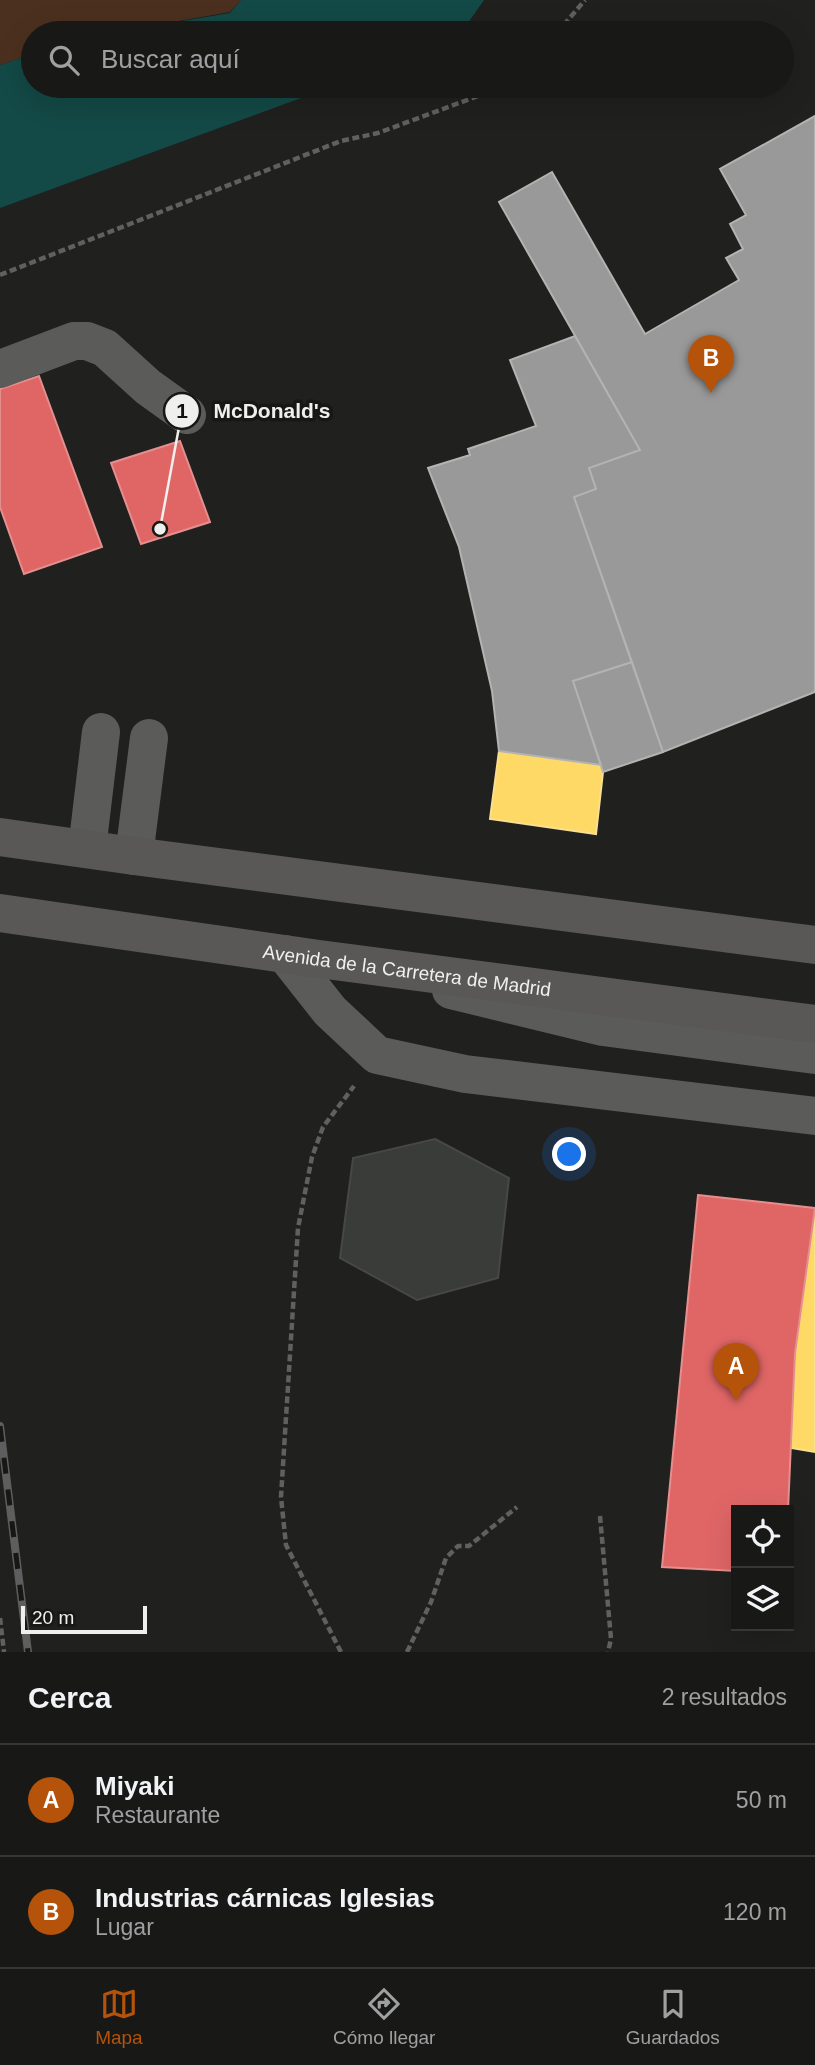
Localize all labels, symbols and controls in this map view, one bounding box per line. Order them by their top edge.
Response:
search box [21,21,794,98]
icon: search [45,41,83,79]
text: Buscar aquí [101,44,240,74]
pin: B [688,335,734,393]
callout: McDonald's [165,390,345,432]
text: 1 [176,399,188,422]
text: McDonald's [213,399,331,422]
street label: Avenida de la Carretera de Madrid [262,941,552,1000]
your location [552,1137,586,1171]
pin: A [713,1343,759,1401]
map controls [731,1505,794,1631]
button: locate [731,1505,794,1568]
button: layers [731,1568,794,1631]
scale bar [21,1603,147,1635]
text: 20 m [32,1607,74,1628]
text: Cerca [28,1681,111,1714]
text: 2 resultados [662,1684,787,1710]
text: Miyaki [95,1771,175,1801]
text: A [43,1787,59,1813]
text: 50 m [736,1787,787,1813]
text: Restaurante [95,1802,220,1828]
text: Industrias cárnicas Iglesias [95,1883,435,1913]
text: B [43,1899,59,1925]
text: 120 m [723,1899,787,1925]
text: Lugar [95,1914,154,1940]
tab: Mapa [95,1985,143,2049]
tab: Cómo llegar [333,1985,435,2049]
tab: Guardados [626,1985,720,2049]

